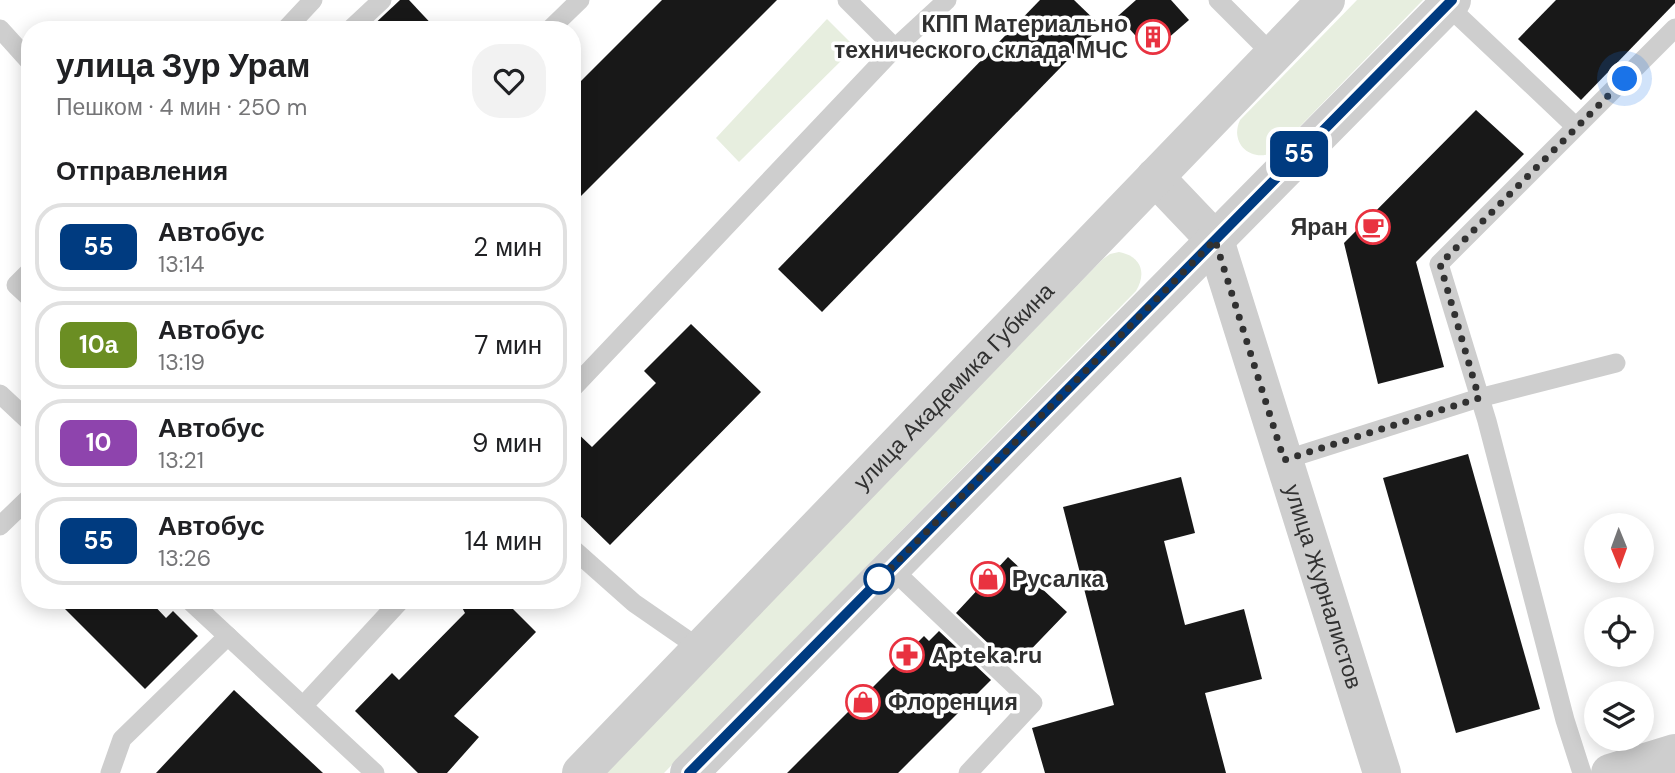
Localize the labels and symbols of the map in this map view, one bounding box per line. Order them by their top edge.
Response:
place label: КПП Материально технического склада МЧС [834,9,1128,65]
building icon: КПП Материально технического склада МЧС [1134,18,1172,56]
your location [1607,61,1642,96]
line badge: 55 [1268,131,1330,177]
cafe icon: Яран [1354,208,1392,246]
place label: Яран [1291,212,1348,242]
street label: улица Академика Губкина [847,276,1061,496]
street label: улица Журналистов [1277,480,1370,693]
north arrow [1584,513,1654,583]
shop icon: Русалка [969,560,1007,598]
unlabelled marker [864,564,894,594]
place label: Русалка [1012,564,1105,594]
pharmacy icon: Apteka.ru [888,636,926,674]
place label: Apteka.ru [932,640,1042,670]
shop icon: Флоренция [844,683,882,721]
place label: Флоренция [888,687,1018,717]

